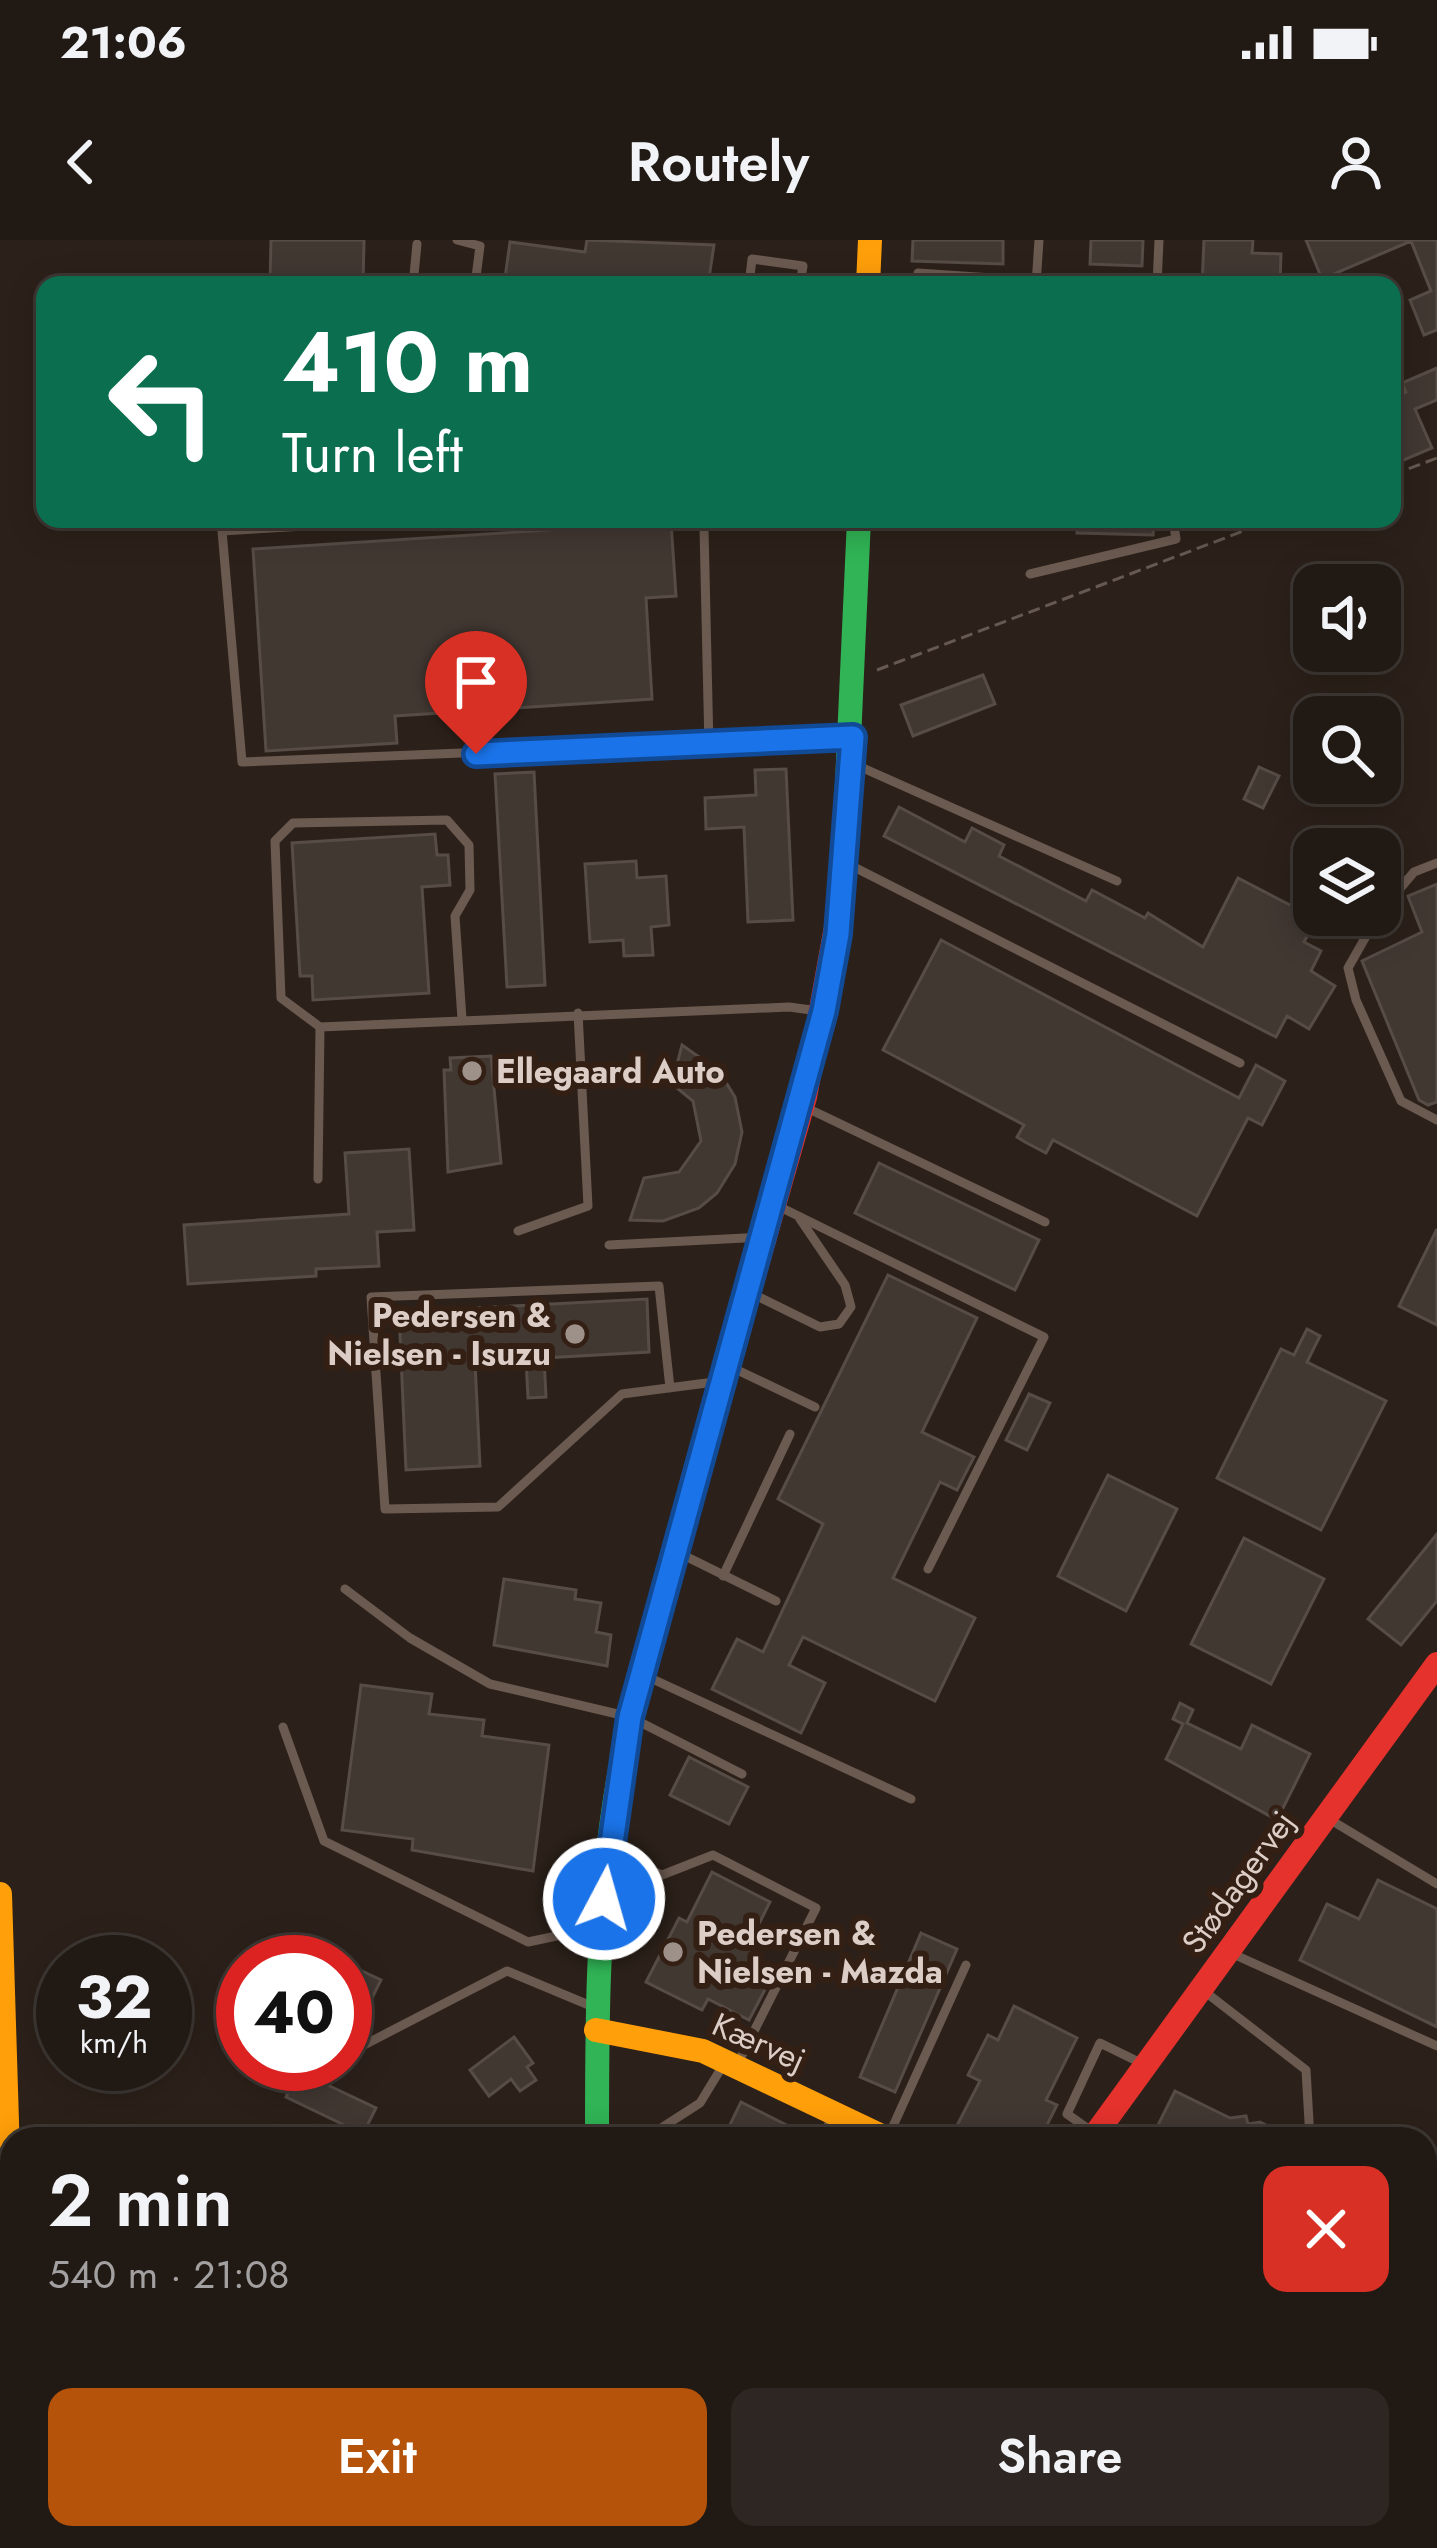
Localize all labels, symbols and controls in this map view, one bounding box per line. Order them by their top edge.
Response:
text: 21:06 [60,10,187,75]
text: Routely [628,123,809,201]
icon: back [48,129,114,195]
icon: person [1323,129,1389,195]
text: 410 m [282,302,533,424]
icon: left [84,324,240,480]
text: Turn left [282,414,463,492]
map controls [1293,564,1401,936]
button: sound [1293,564,1401,672]
pin [425,631,527,754]
icon: arrive [443,649,509,715]
button: search [1293,696,1401,804]
button: layers [1293,828,1401,936]
place label: Ellegaard Auto [496,1048,725,1095]
marker: Ellegaard Auto [459,1058,485,1084]
place label: Pedersen & Nielsen - Isuzu [327,1292,551,1377]
marker: Pedersen & Nielsen - Isuzu [562,1321,588,1347]
street label: Stødagervej [1170,1801,1306,1963]
position arrow [541,1836,667,1962]
place label: Pedersen & Nielsen - Mazda [697,1910,943,1995]
speed limit sign: 40 [216,1935,372,2091]
marker: Pedersen & Nielsen - Mazda [660,1939,686,1965]
text: 32 [76,1954,152,2041]
street label: Kærvej [705,2001,813,2083]
text: km/h [80,2021,148,2064]
text: 2 min [48,2149,233,2253]
button: close [1263,2166,1389,2292]
text: 540 m · 21:08 [48,2246,290,2303]
button: Exit [48,2388,707,2526]
button: Share [731,2388,1389,2526]

